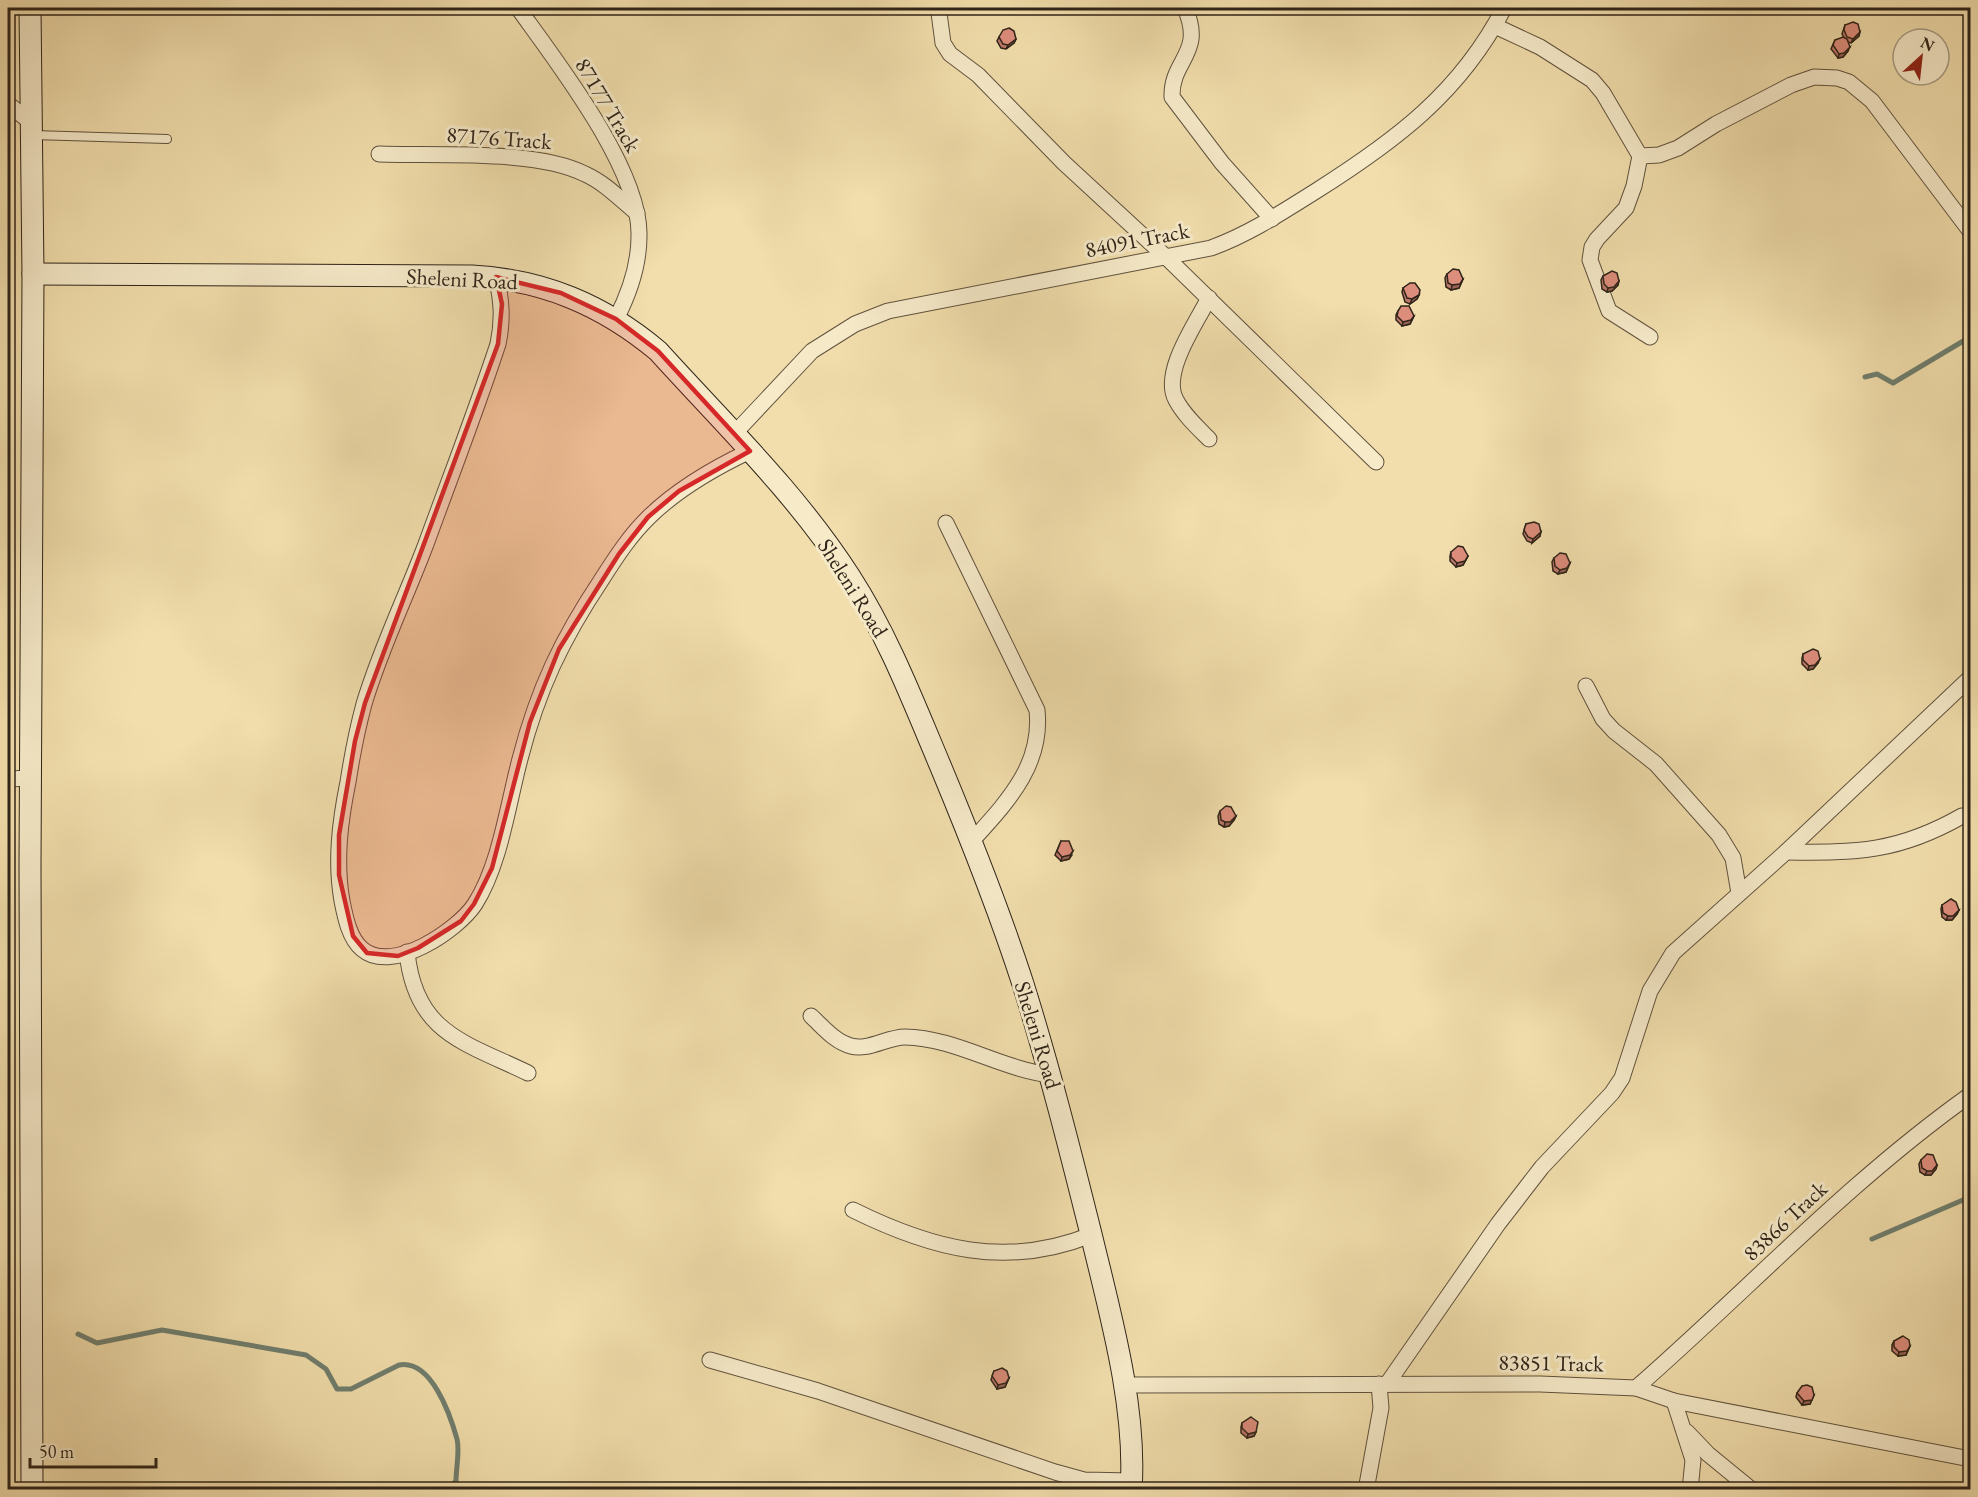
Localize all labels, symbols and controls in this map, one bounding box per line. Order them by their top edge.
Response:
north arrow [1891,27,1951,87]
text: N [1917,32,1938,56]
street label: 87177 Track [568,52,648,158]
street label: 87176 Track [446,120,553,156]
street label: 84091 Track [1083,216,1192,264]
street label: Sheleni Road [406,262,519,296]
street label: Sheleni Road [811,533,895,644]
street label: Sheleni Road [1008,977,1068,1093]
street label: 83866 Track [1737,1174,1834,1267]
street label: 83851 Track [1498,1348,1604,1378]
scale bar [30,1431,156,1469]
text: 50 m [39,1440,74,1463]

